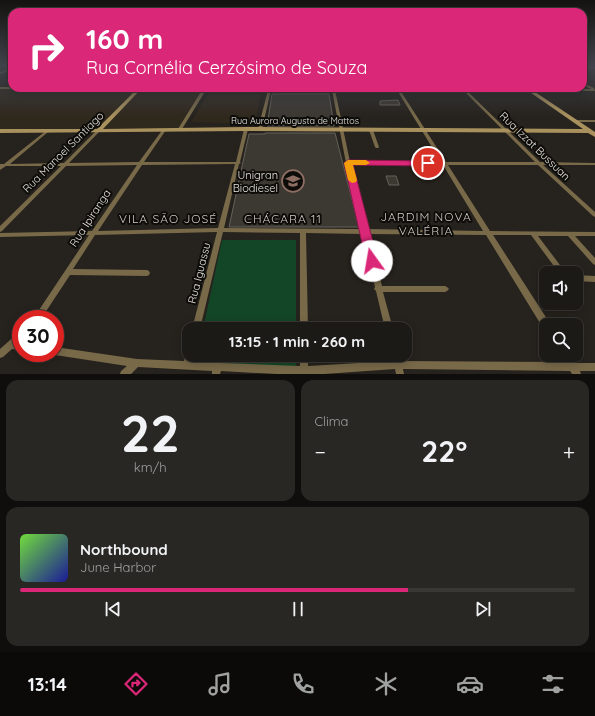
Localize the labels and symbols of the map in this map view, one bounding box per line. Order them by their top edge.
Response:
street label: Rua Manoel Santiago [20,108,107,195]
street label: Rua Izzat Bussuan [497,109,573,183]
street label: Rua Aurora Augusta de Mattos [231,115,359,126]
pin [411,146,445,180]
place label: Unigran Biodiesel [233,168,278,195]
school or university icon: Unigran Biodiesel [280,168,306,194]
street label: Rua Ipiranga [66,187,114,249]
district label: JARDIM NOVA VALÉRIA [380,209,472,238]
district label: VILA SÃO JOSÉ [119,211,217,226]
district label: CHÁCARA 11 [244,211,322,226]
position arrow [351,240,393,282]
street label: Rua Iguassu [185,241,213,305]
speed limit sign: 30 [12,310,64,362]

